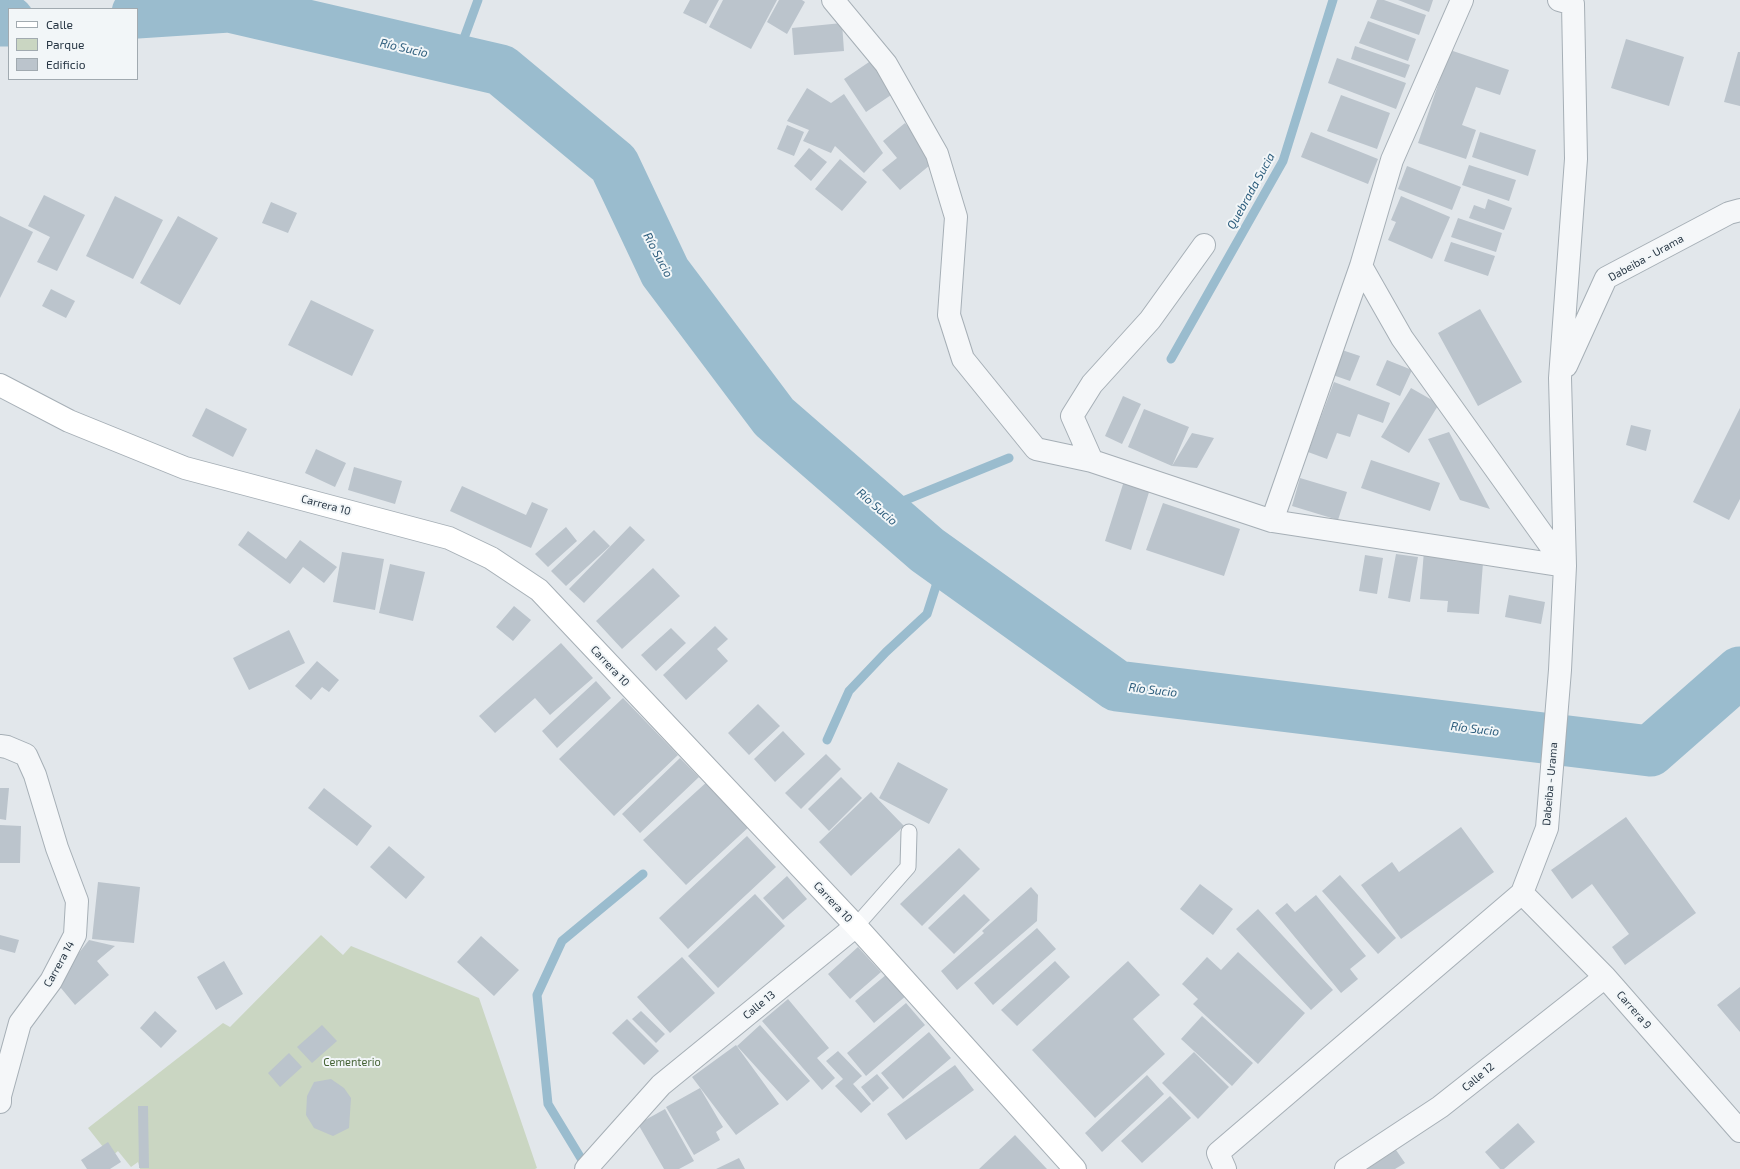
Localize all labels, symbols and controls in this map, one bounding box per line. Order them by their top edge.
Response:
legend [8,8,138,80]
text: Calle [46,17,73,31]
water label: Río Sucio [379,35,429,61]
text: Parque [46,37,84,51]
text: Edificio [46,57,86,71]
water label: Quebrada Sucia [1224,150,1278,232]
water label: Río Sucio [640,230,676,280]
street label: Dabeiba - Urama [1606,232,1686,284]
water label: Río Sucio [854,486,900,528]
street label: Carrera 10 [300,492,352,518]
street label: Carrera 10 [588,643,632,689]
water label: Río Sucio [1128,680,1178,700]
water label: Río Sucio [1450,719,1500,739]
street label: Dabeiba - Urama [1540,742,1560,826]
street label: Carrera 10 [811,879,855,925]
street label: Carrera 14 [41,939,77,989]
street label: Calle 13 [740,988,778,1022]
street label: Carrera 9 [1614,988,1654,1032]
park label: Cementerio [323,1055,381,1069]
street label: Calle 12 [1459,1060,1497,1094]

